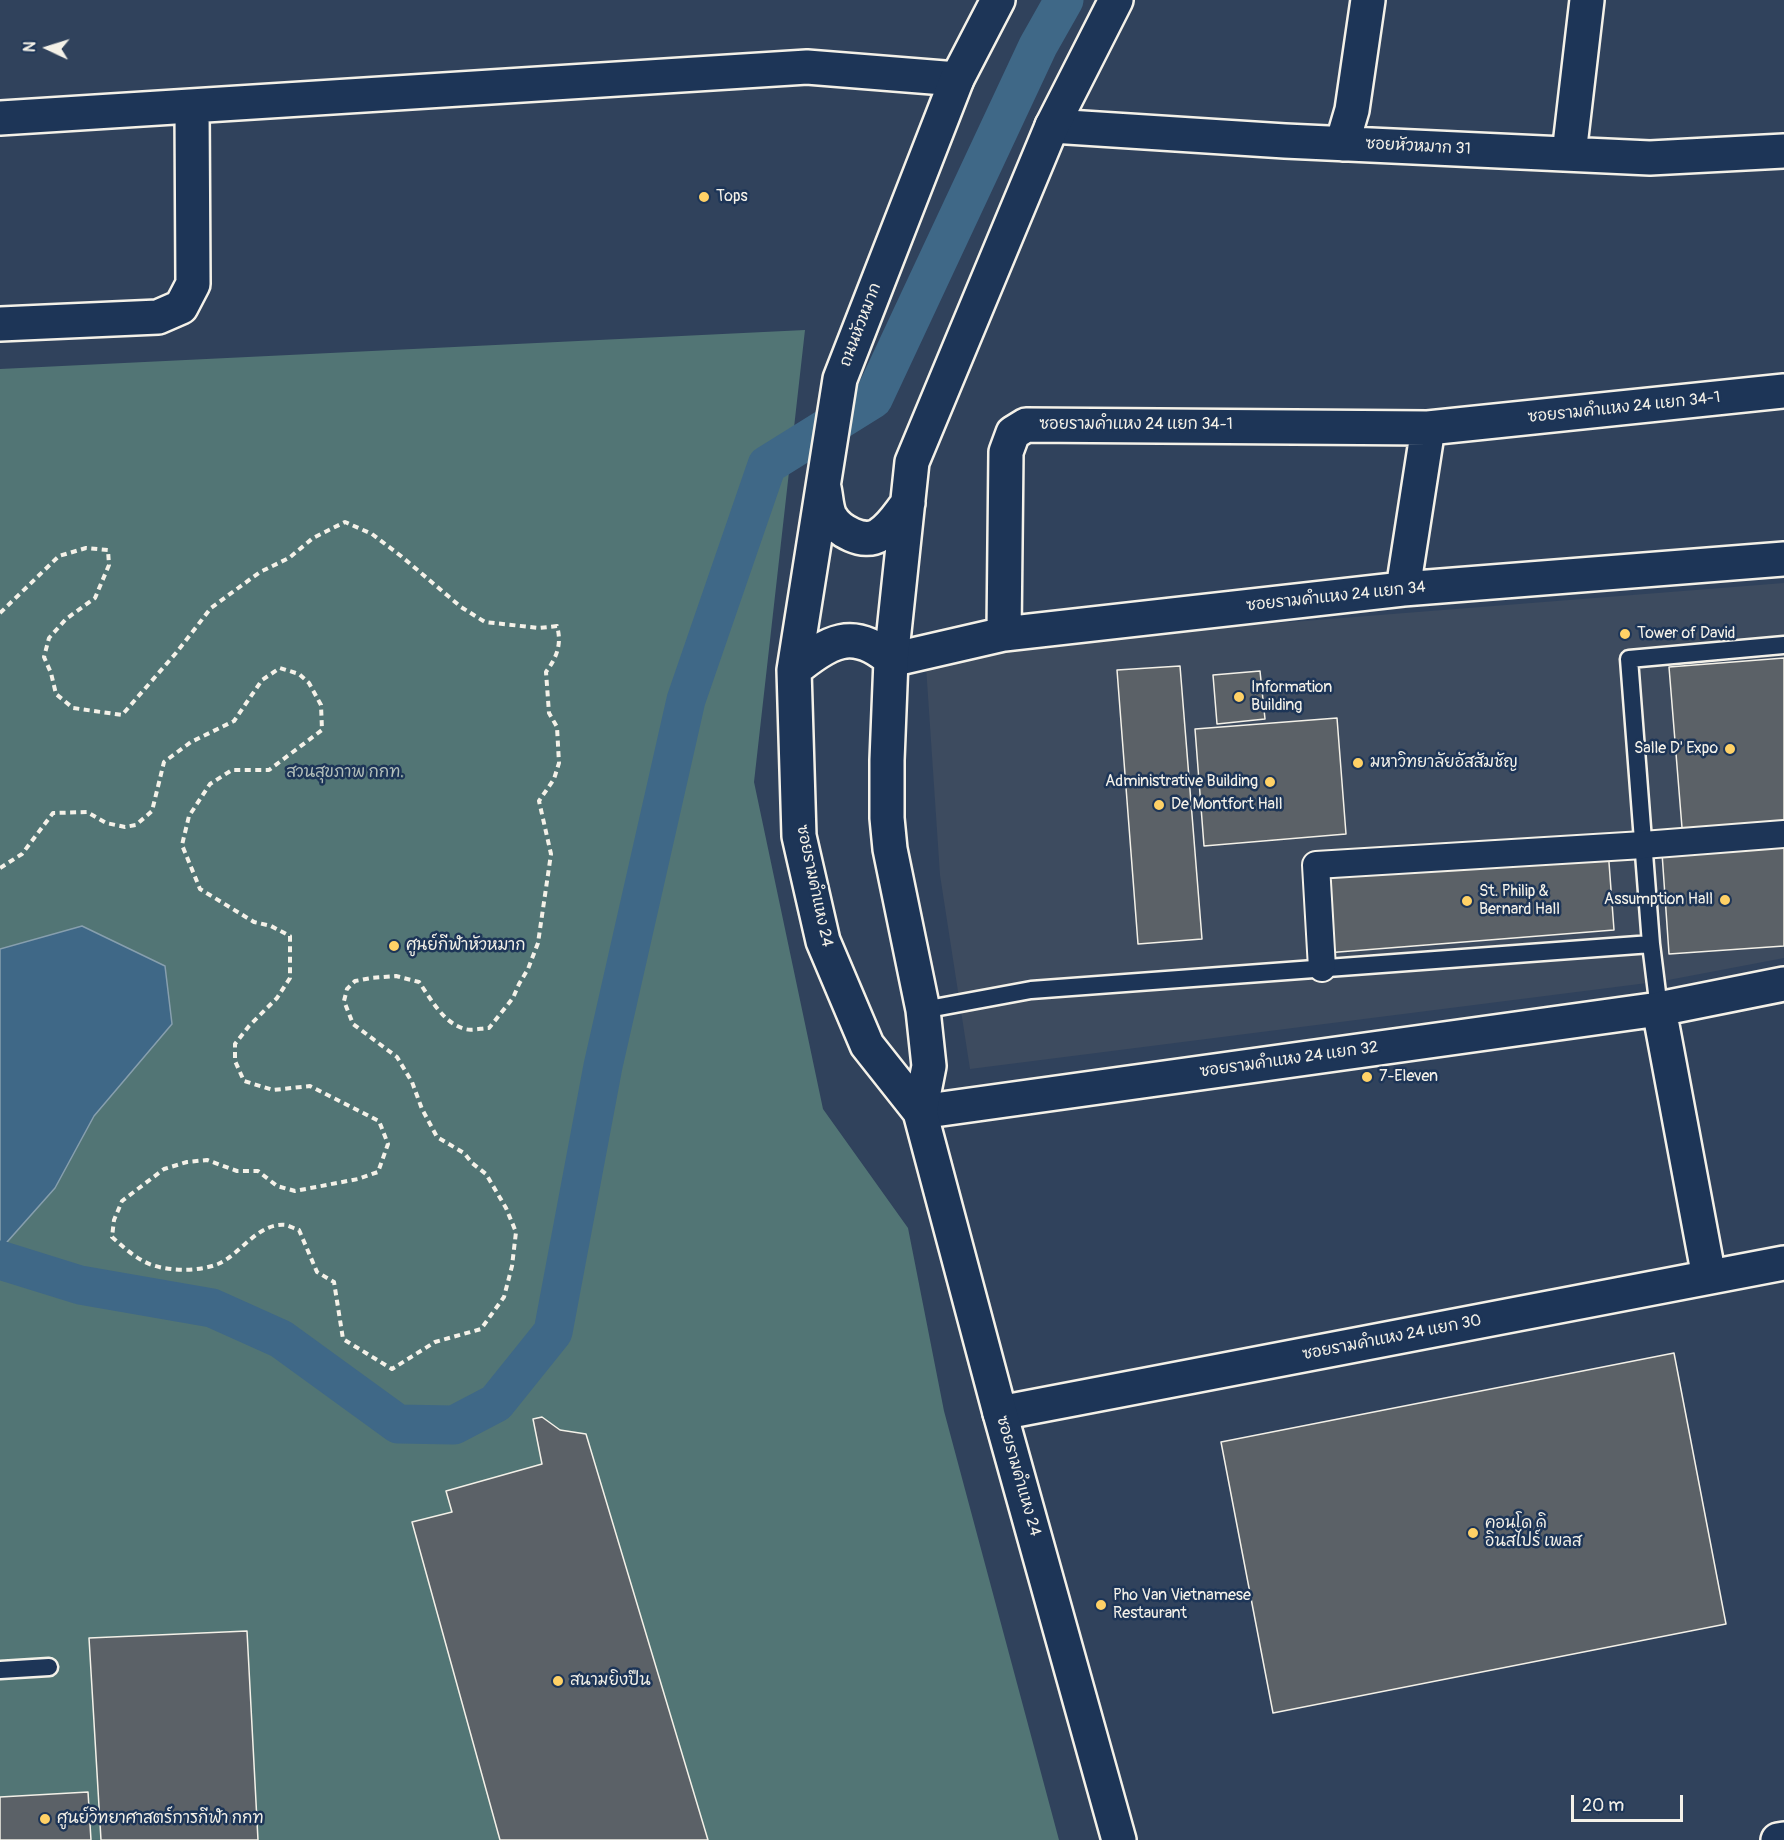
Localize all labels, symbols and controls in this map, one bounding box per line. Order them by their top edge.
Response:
north arrow [18,18,78,78]
text: N [20,41,40,53]
street label: ซอยหัวหมาก 31 [1365,135,1471,159]
place label: Tops [716,187,748,207]
marker: Tops [697,190,711,204]
street label: ถนนหัวหมาก [836,280,886,370]
street label: ซอยรามคำแหง 24 แยก 34-1 [1527,388,1721,428]
street label: ซอยรามคำแหง 24 แยก 34-1 [1039,415,1233,435]
street label: ซอยรามคำแหง 24 แยก 34 [1245,578,1427,616]
place label: Tower of David [1637,624,1735,644]
marker: Tower of David [1618,627,1632,641]
place label: Information Building [1251,678,1332,716]
marker: Information Building [1232,690,1246,704]
place label: Salle D' Expo [1634,739,1718,759]
marker: Salle D' Expo [1723,742,1737,756]
place label: มหาวิทยาลัยอัสสัมชัญ [1370,753,1518,773]
marker: มหาวิทยาลัยอัสสัมชัญ [1351,756,1365,770]
park label: สวนสุขภาพ กกท. [286,763,404,783]
place label: Administrative Building [1105,772,1258,792]
marker: Administrative Building [1263,775,1277,789]
place label: De Montfort Hall [1171,795,1283,815]
marker: De Montfort Hall [1152,798,1166,812]
street label: ซอยรามคำแหง 24 [792,823,836,949]
place label: St. Philip & Bernard Hall [1479,882,1560,920]
place label: Assumption Hall [1604,890,1713,910]
marker: Assumption Hall [1718,893,1732,907]
marker: St. Philip & Bernard Hall [1460,894,1474,908]
place label: ศูนย์กีฬาหัวหมาก [406,936,525,956]
marker: ศูนย์กีฬาหัวหมาก [387,939,401,953]
street label: ซอยรามคำแหง 24 แยก 32 [1199,1038,1379,1082]
place label: 7-Eleven [1379,1067,1438,1087]
marker: 7-Eleven [1360,1070,1374,1084]
street label: ซอยรามคำแหง 24 แยก 30 [1301,1311,1483,1365]
street label: ซอยรามคำแหง 24 [992,1414,1044,1538]
place label: คอนโด ดิ อินสไปร์ เพลส [1485,1514,1581,1552]
marker: คอนโด ดิ อินสไปร์ เพลส [1466,1526,1480,1540]
place label: Pho Van Vietnamese Restaurant [1113,1586,1251,1624]
marker: Pho Van Vietnamese Restaurant [1094,1598,1108,1612]
place label: สนามยิงปืน [570,1671,651,1691]
marker: สนามยิงปืน [551,1674,565,1688]
scale bar [1574,1783,1686,1821]
text: 20 m [1582,1794,1624,1817]
place label: ศูนย์วิทยาศาสตร์การกีฬา กกท [57,1809,264,1829]
marker: ศูนย์วิทยาศาสตร์การกีฬา กกท [38,1812,52,1826]

